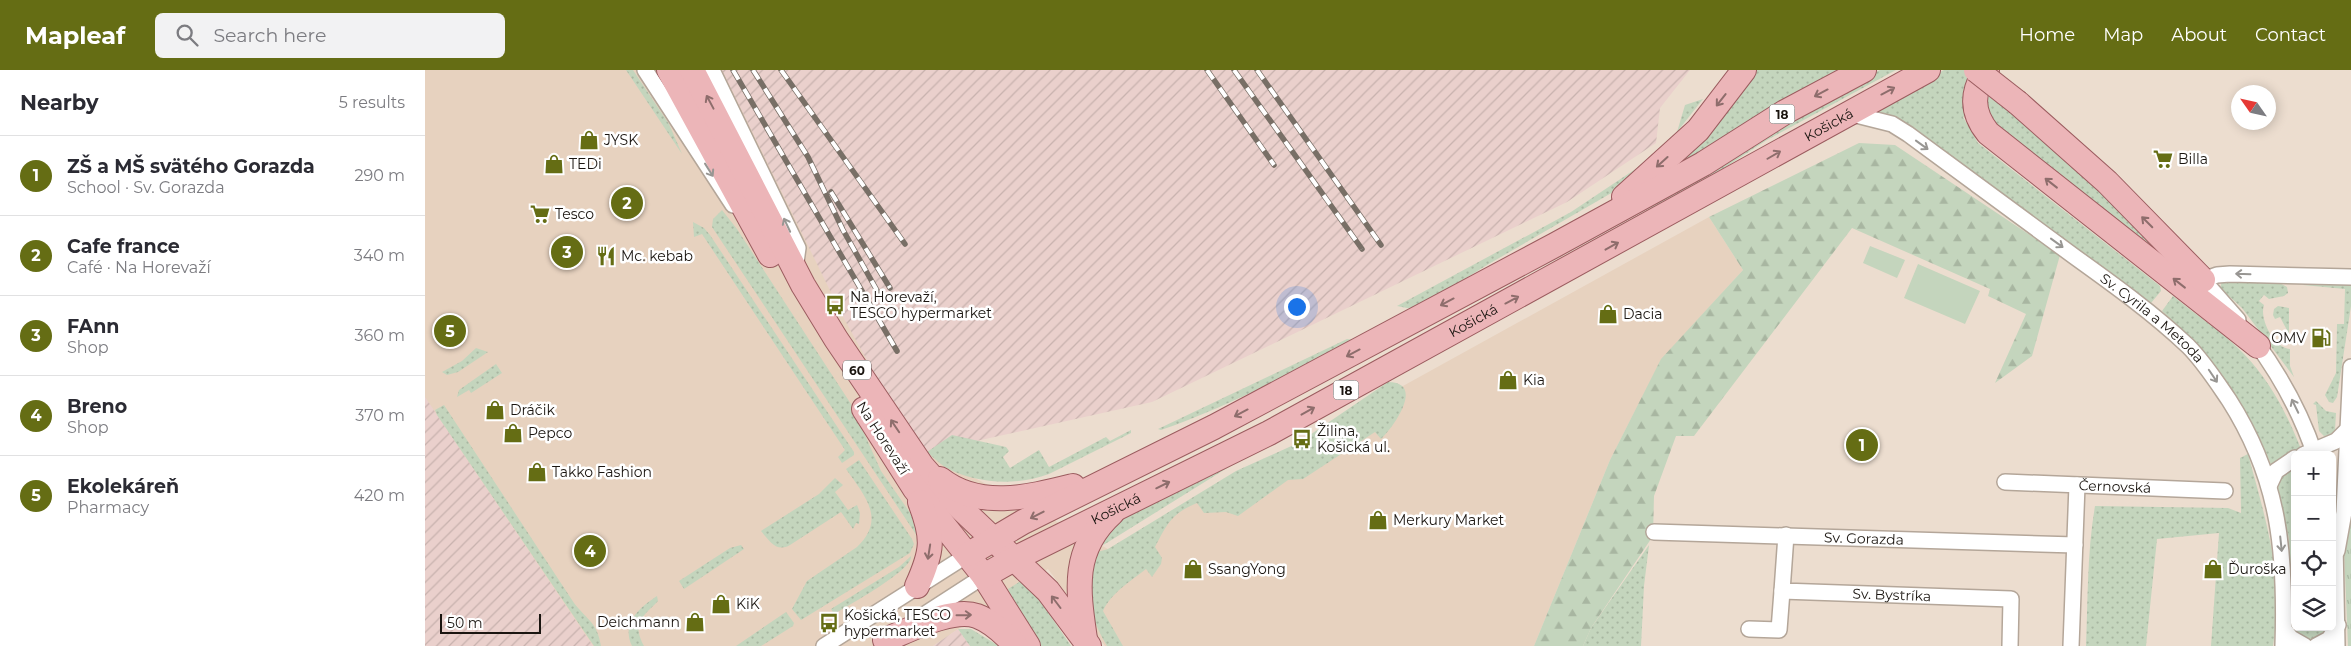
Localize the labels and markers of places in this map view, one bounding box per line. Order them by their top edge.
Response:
shop icon: JYSK [578,129,600,151]
place label: JYSK [603,131,638,149]
supermarket icon: Billa [2152,148,2174,170]
place label: Billa [2178,150,2208,168]
shop icon: TEDi [543,153,565,175]
place label: TEDi [569,155,602,173]
pin: 2 [611,184,643,222]
supermarket icon: Tesco [529,203,551,225]
place label: Tesco [555,205,594,223]
pin: 3 [551,233,583,271]
restaurant icon: Mc. kebab [595,245,617,267]
place label: Mc. kebab [621,247,693,265]
place label: Na Horevaží, TESCO hypermarket [850,288,992,322]
bus stop icon: Na Horevaží, TESCO hypermarket [824,294,846,316]
shop icon: Dacia [1597,303,1619,325]
place label: Dacia [1623,305,1663,323]
pin: 5 [434,312,466,350]
fuel station icon: OMV [2310,327,2332,349]
place label: OMV [2271,329,2306,347]
shop icon: Kia [1497,369,1519,391]
place label: Kia [1523,371,1545,389]
shop icon: Dráčik [484,399,506,421]
place label: Dráčik [510,401,555,419]
shop icon: Pepco [502,422,524,444]
place label: Žilina, Košická ul. [1317,422,1390,456]
place label: Pepco [528,424,573,442]
pin: 1 [1846,426,1878,464]
bus stop icon: Žilina, Košická ul. [1291,428,1313,450]
shop icon: Takko Fashion [526,461,548,483]
place label: Takko Fashion [552,463,652,481]
shop icon: Merkury Market [1367,509,1389,531]
place label: Merkury Market [1393,511,1504,529]
pin: 4 [574,532,606,570]
shop icon: SsangYong [1182,558,1204,580]
shop icon: Ďuroška [2202,558,2224,580]
place label: SsangYong [1208,560,1286,578]
place label: Ďuroška [2228,560,2287,578]
shop icon: KiK [710,593,732,615]
place label: KiK [736,595,760,613]
place label: Košická, TESCO hypermarket [844,606,951,640]
shop icon: Deichmann [684,611,706,633]
bus stop icon: Košická, TESCO hypermarket [818,612,840,634]
place label: Deichmann [597,613,680,631]

